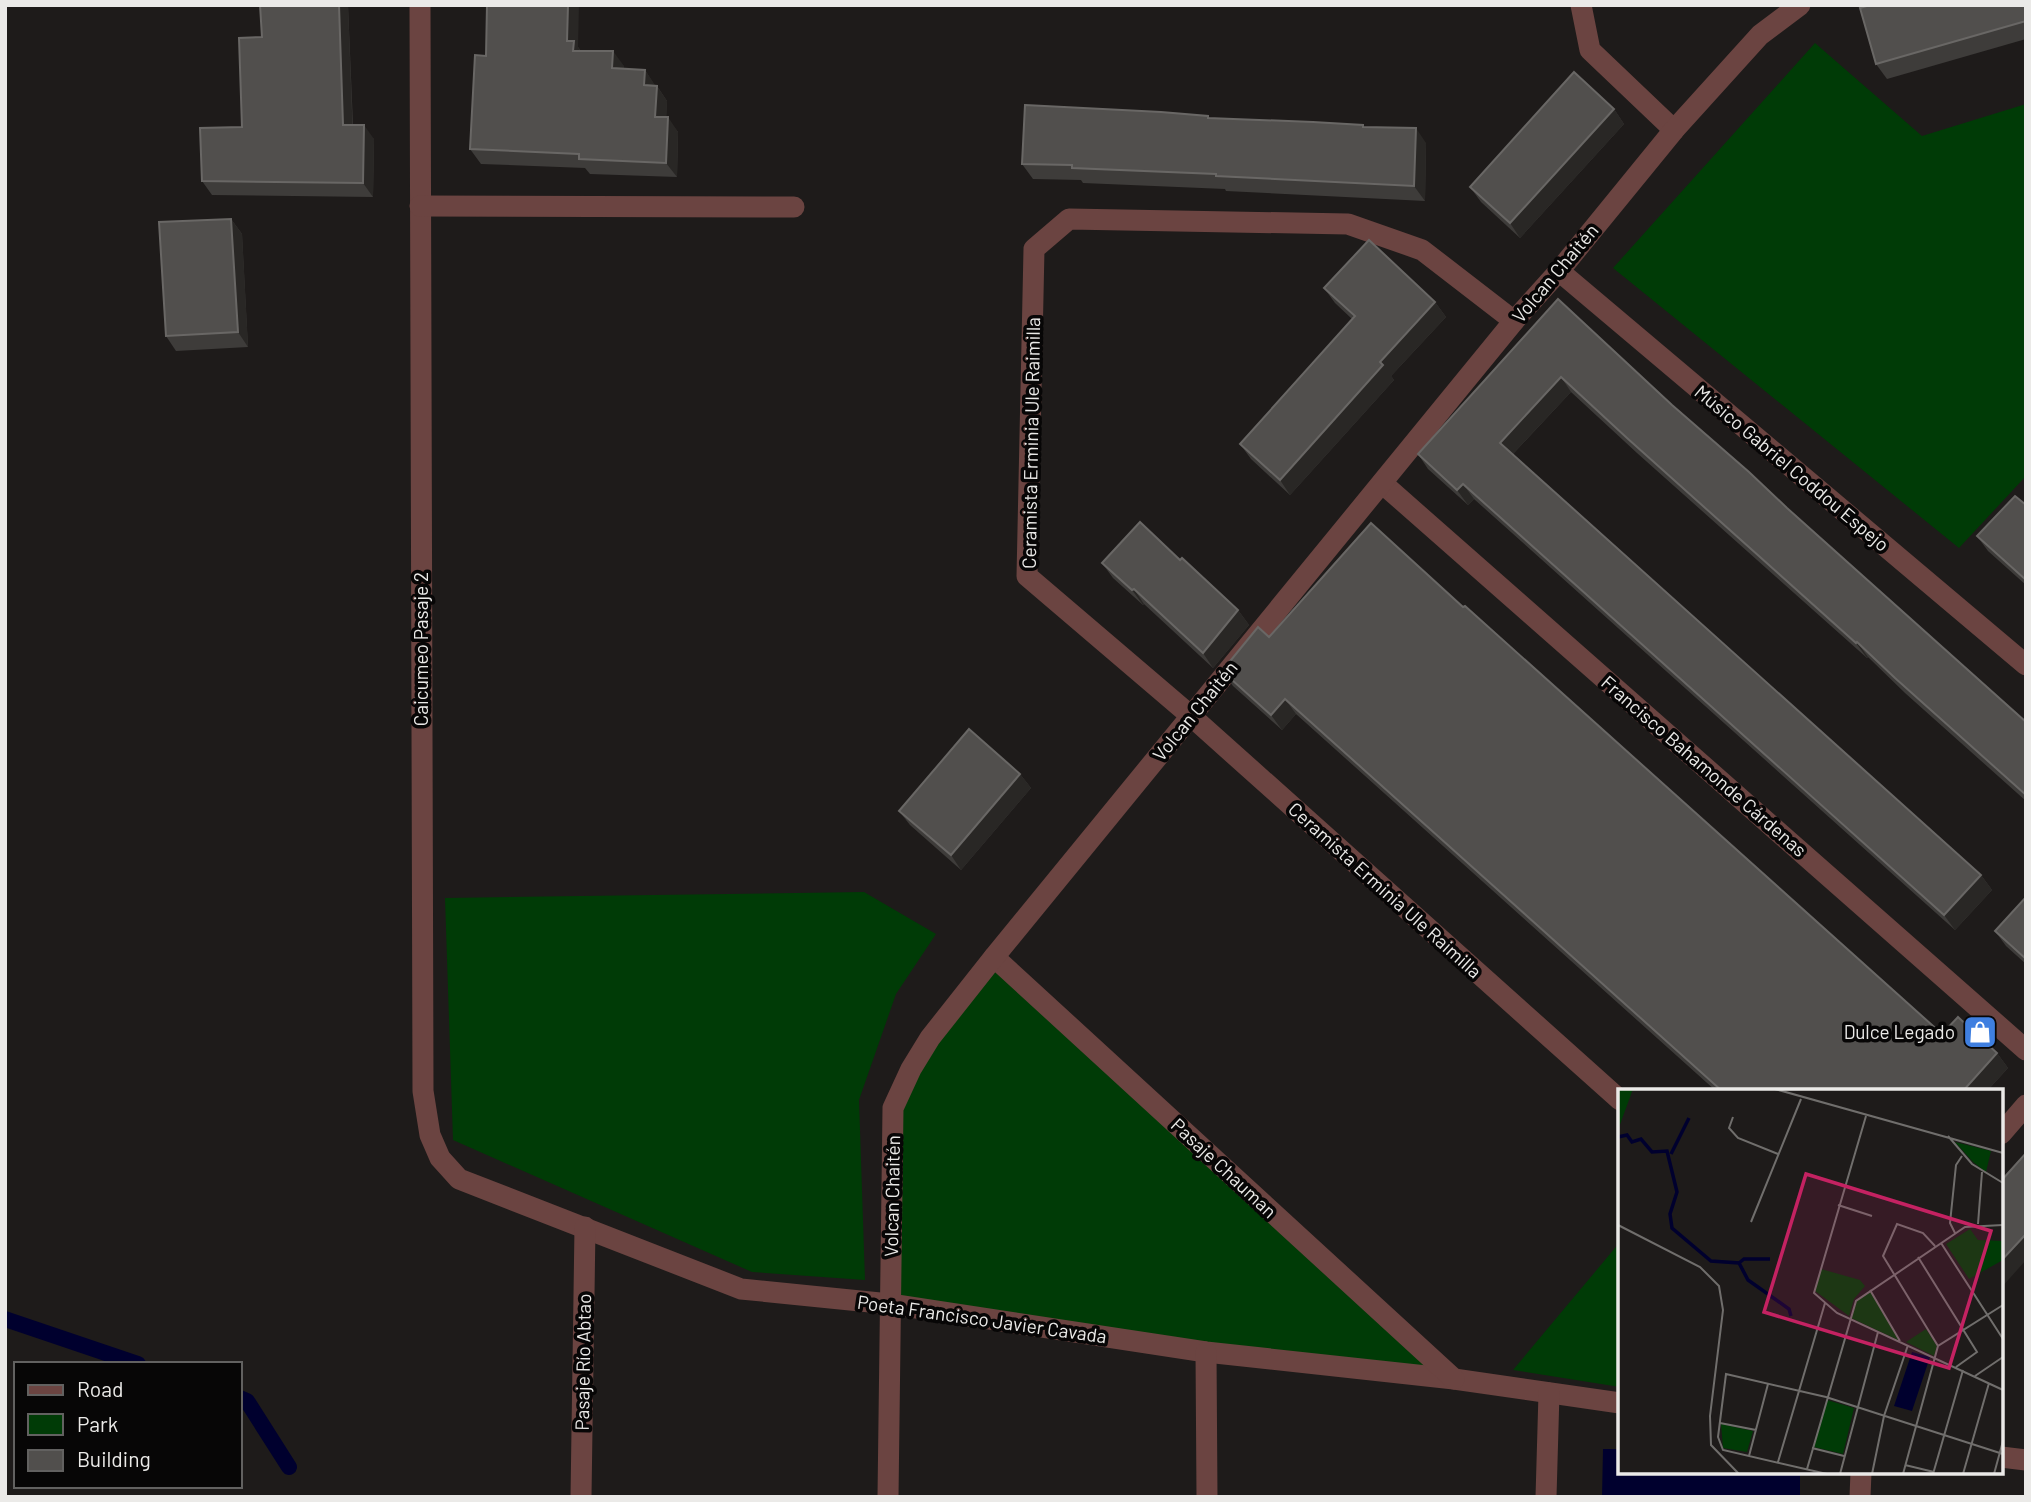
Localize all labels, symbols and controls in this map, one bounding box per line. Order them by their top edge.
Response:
street label: Volcan Chaitén [1507,219,1603,327]
street label: Ceramista Erminia Ule Raimilla [1017,317,1044,569]
street label: Músico Gabriel Coddou Espejo [1691,380,1894,556]
street label: Caicumeo Pasaje 2 [409,572,432,726]
street label: Volcan Chaitén [1147,656,1242,765]
street label: Francisco Bahamonde Cárdenas [1597,670,1812,861]
street label: Ceramista Erminia Ule Raimilla [1284,797,1487,982]
shop icon: Dulce Legado [1961,1013,1999,1051]
place label: Dulce Legado [1844,1020,1955,1043]
inset map [1618,1089,2003,1474]
street label: Pasaje Chauman [1167,1113,1282,1222]
street label: Volcan Chaitén [879,1135,904,1257]
street label: Poeta Francisco Javier Cavada [856,1290,1108,1347]
street label: Pasaje Río Abtao [570,1293,595,1431]
legend [14,1362,242,1488]
text: Road [77,1376,123,1401]
text: Park [77,1411,118,1436]
text: Building [77,1446,151,1471]

